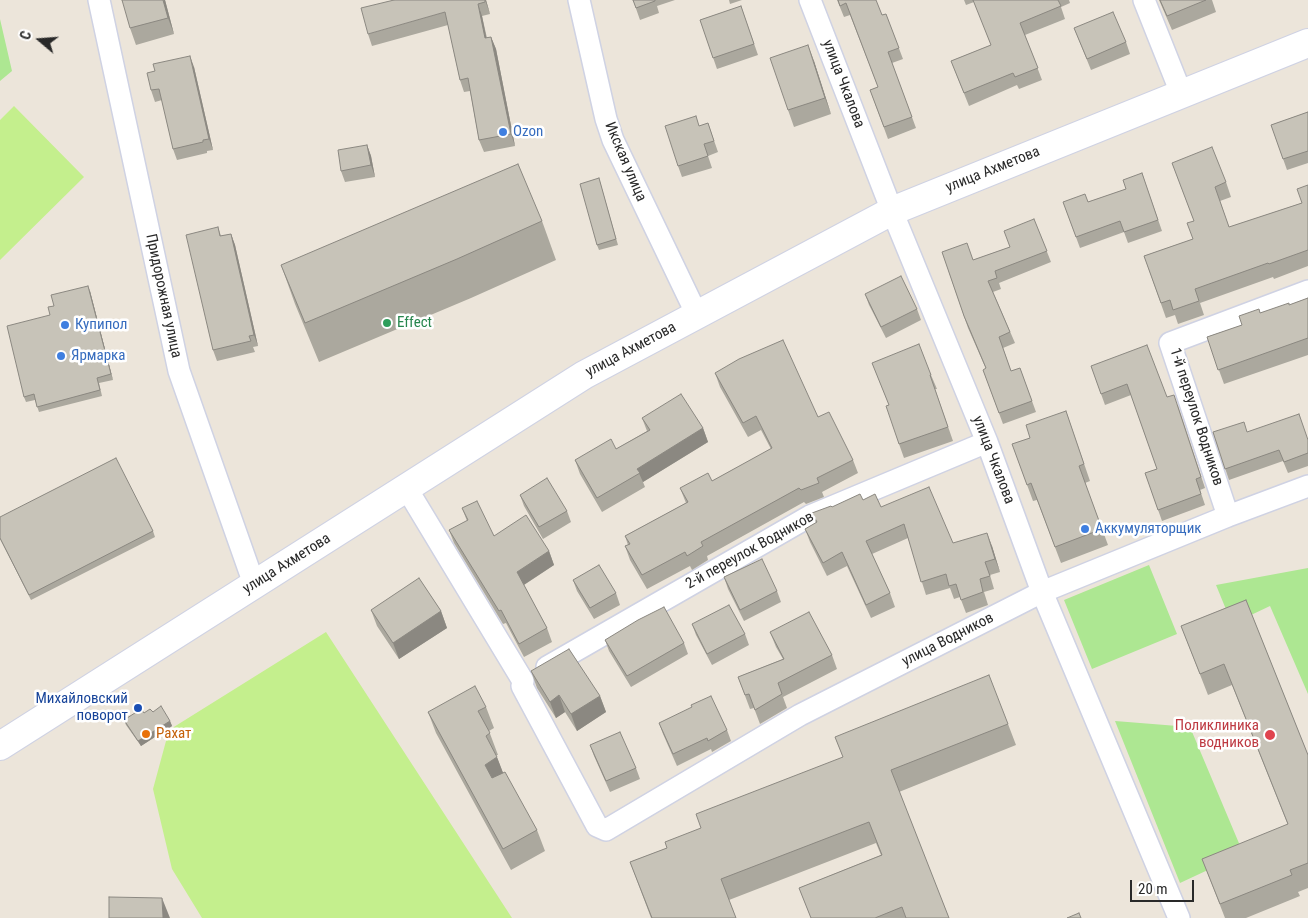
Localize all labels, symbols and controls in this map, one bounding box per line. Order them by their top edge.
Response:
north arrow [15,15,65,65]
text: С [17,29,35,42]
street label: улица Чкалова [818,37,868,131]
street label: Икская улица [600,120,650,204]
place label: Ozon [513,123,543,141]
marker: Ozon [497,126,509,138]
street label: улица Ахметова [943,143,1043,197]
street label: Придорожная улица [141,232,185,360]
place label: Effect [397,314,432,332]
place label: Купипол [75,316,127,334]
marker: Effect [381,317,393,329]
marker: Купипол [59,319,71,331]
street label: улица Ахметова [583,319,679,381]
street label: 1-й переулок Водников [1165,346,1227,488]
place label: Ярмарка [71,347,125,365]
marker: Ярмарка [55,350,67,362]
street label: улица Чкалова [968,413,1018,507]
street label: 2-й переулок Водников [683,508,817,594]
place label: Аккумуляторщик [1095,520,1202,538]
marker: Аккумуляторщик [1079,523,1091,535]
street label: улица Ахметова [240,530,334,598]
street label: улица Водников [899,609,997,671]
place label: Михайловский поворот [35,690,128,725]
marker: Михайловский поворот [132,702,144,714]
place label: Поликлиника водников [1175,717,1259,752]
place label: Рахат [156,725,191,743]
marker: Рахат [140,728,152,740]
marker: Поликлиника водников [1263,728,1277,742]
scale bar [1133,870,1197,902]
text: 20 m [1138,880,1168,898]

